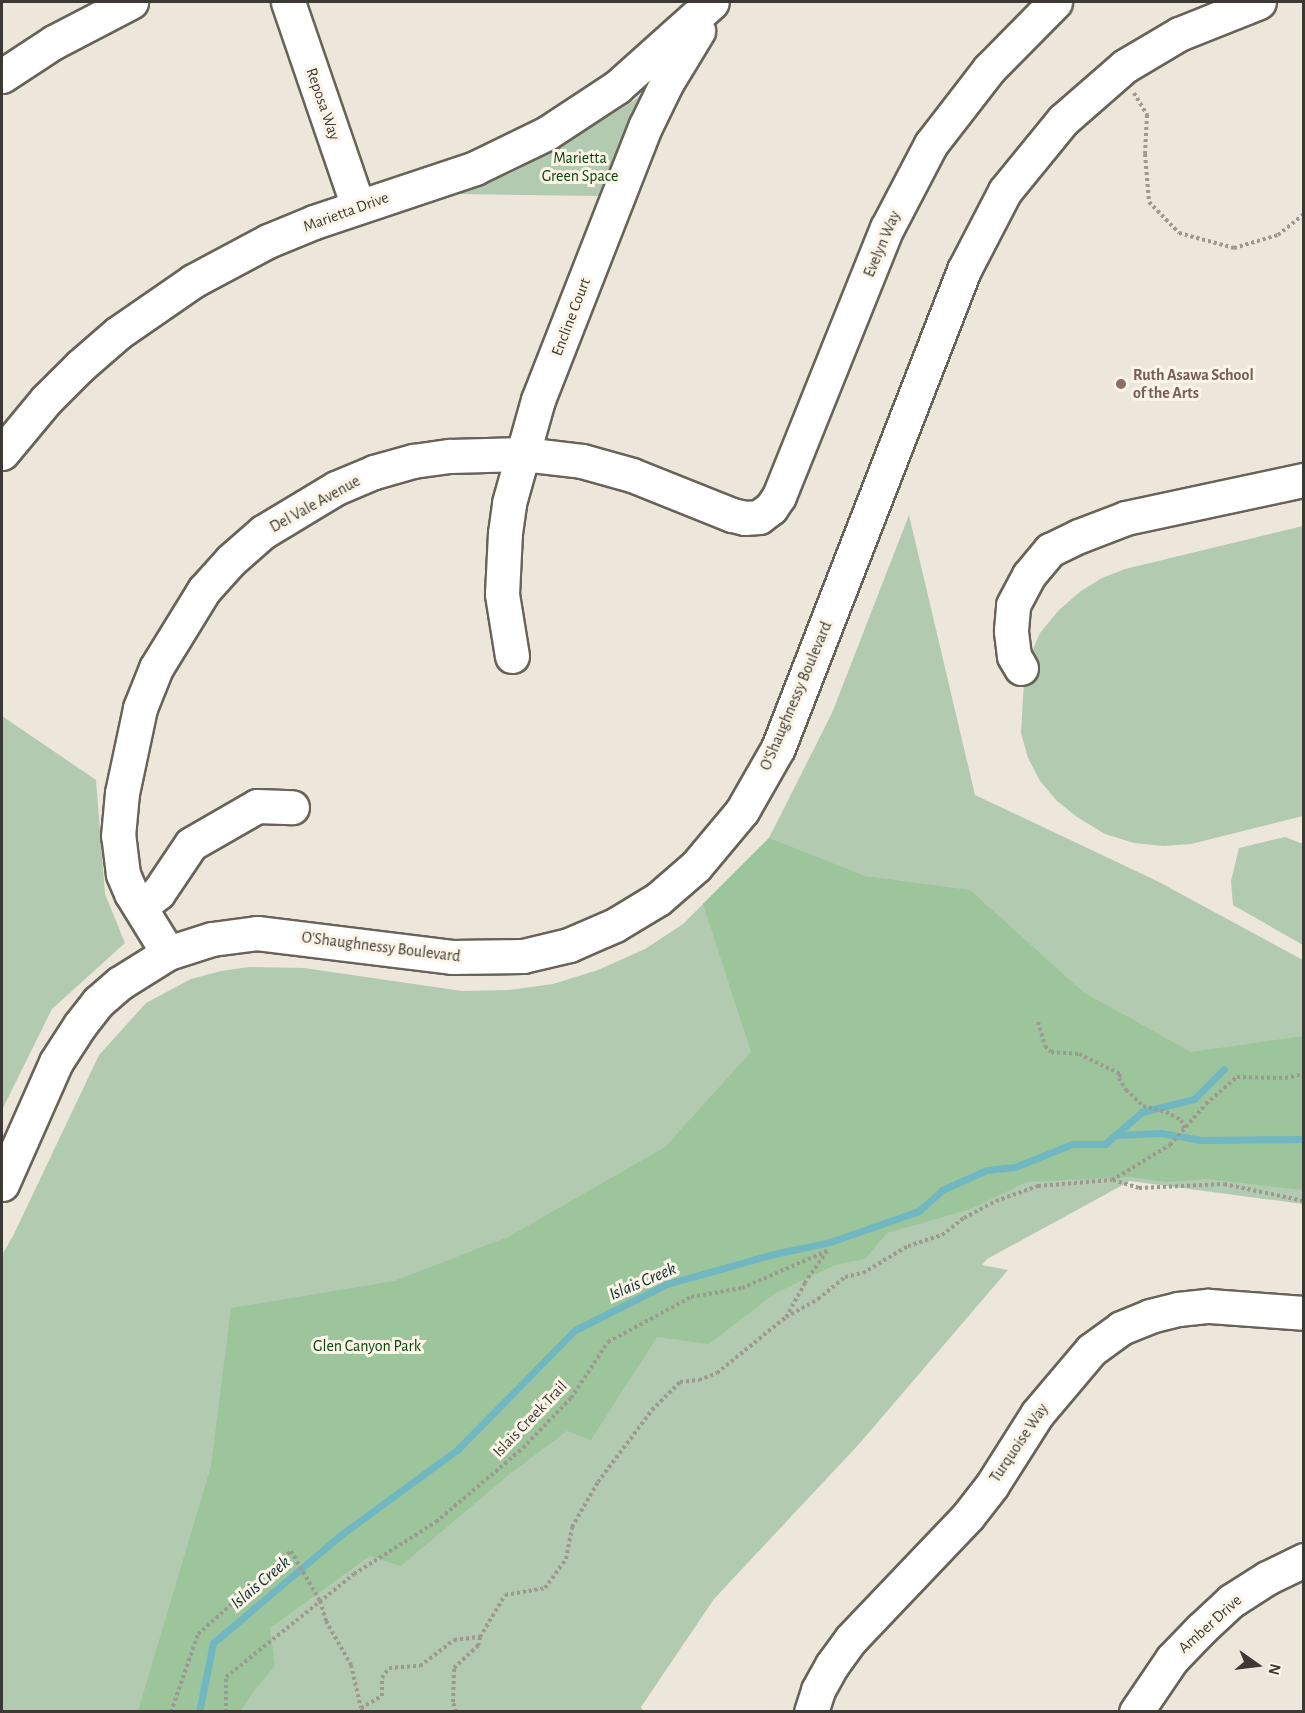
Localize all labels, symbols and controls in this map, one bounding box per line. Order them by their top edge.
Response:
street label: Reposa Way [302,65,344,143]
park label: Marietta Green Space [542,148,618,186]
street label: Marietta Drive [301,188,391,236]
street label: Evelyn Way [859,208,905,280]
street label: Encline Court [547,275,595,359]
place label: Ruth Asawa School of the Arts [1133,365,1254,403]
marker: Ruth Asawa School of the Arts [1114,377,1128,391]
street label: Del Vale Avenue [266,471,364,537]
street label: O'Shaughnessy Boulevard [756,619,836,773]
street label: O'Shaughnessy Boulevard [301,928,461,966]
water label: Islais Creek [606,1258,680,1306]
park label: Glen Canyon Park [313,1336,421,1356]
street label: Islais Creek Trail [489,1377,571,1461]
street label: Turquoise Way [986,1400,1052,1486]
water label: Islais Creek [227,1552,295,1614]
street label: Amber Drive [1174,1591,1246,1657]
north arrow [1227,1635,1287,1695]
text: N [1265,1662,1284,1677]

